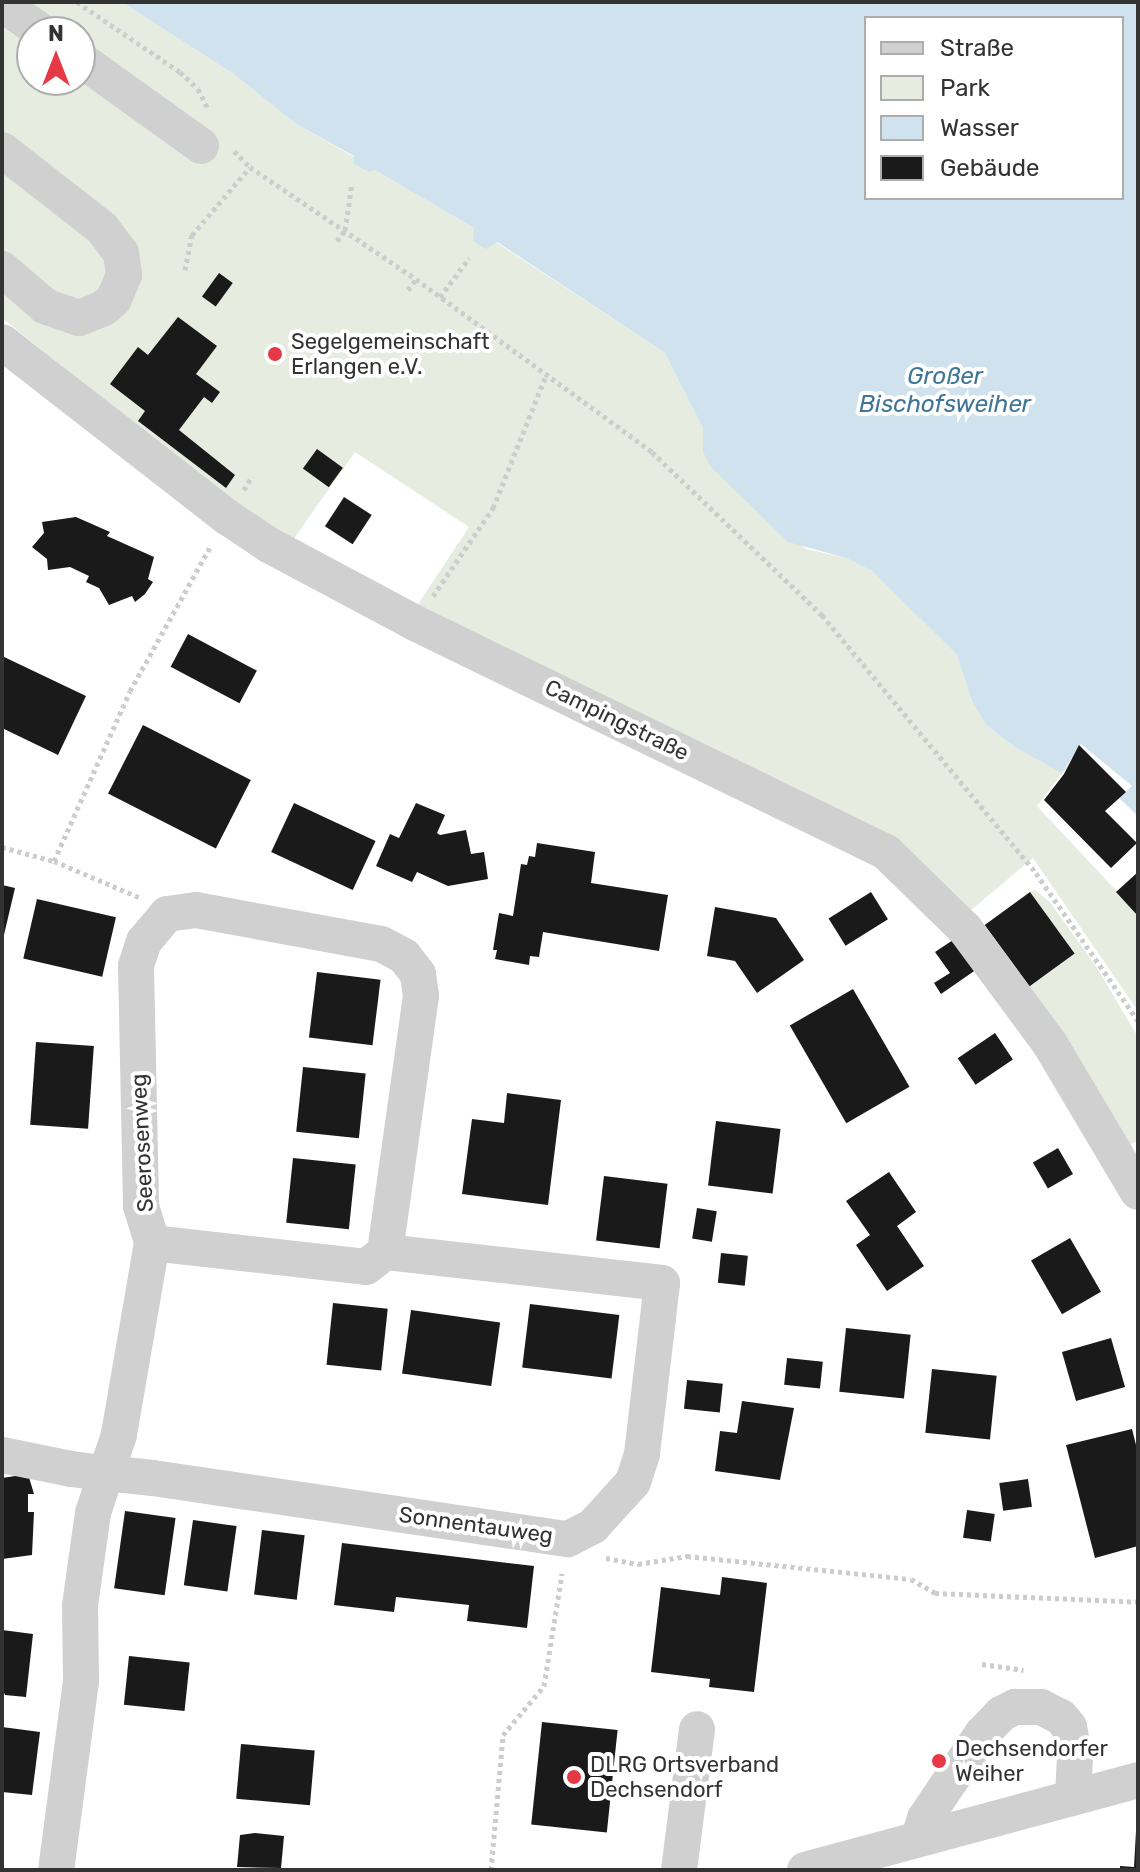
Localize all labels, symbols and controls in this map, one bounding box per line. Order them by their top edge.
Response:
north arrow [16,16,96,96]
legend [864,16,1124,200]
text: N [48,20,64,47]
text: Straße [940,34,1014,62]
text: Park [940,74,990,102]
text: Wasser [940,114,1019,142]
text: Gebäude [940,154,1039,182]
place label: Segelgemeinschaft Erlangen e.V. [291,328,490,380]
marker: Segelgemeinschaft Erlangen e.V. [266,345,284,363]
water label: Großer Bischofsweiher [859,363,1031,419]
street label: Campingstraße [541,674,693,766]
street label: Seerosenweg [125,1073,159,1213]
street label: Sonnentauweg [397,1501,555,1549]
place label: Dechsendorfer Weiher [955,1735,1108,1786]
place label: DLRG Ortsverband Dechsendorf [590,1751,779,1802]
marker: Dechsendorfer Weiher [930,1752,948,1770]
marker: DLRG Ortsverband Dechsendorf [565,1768,583,1786]

